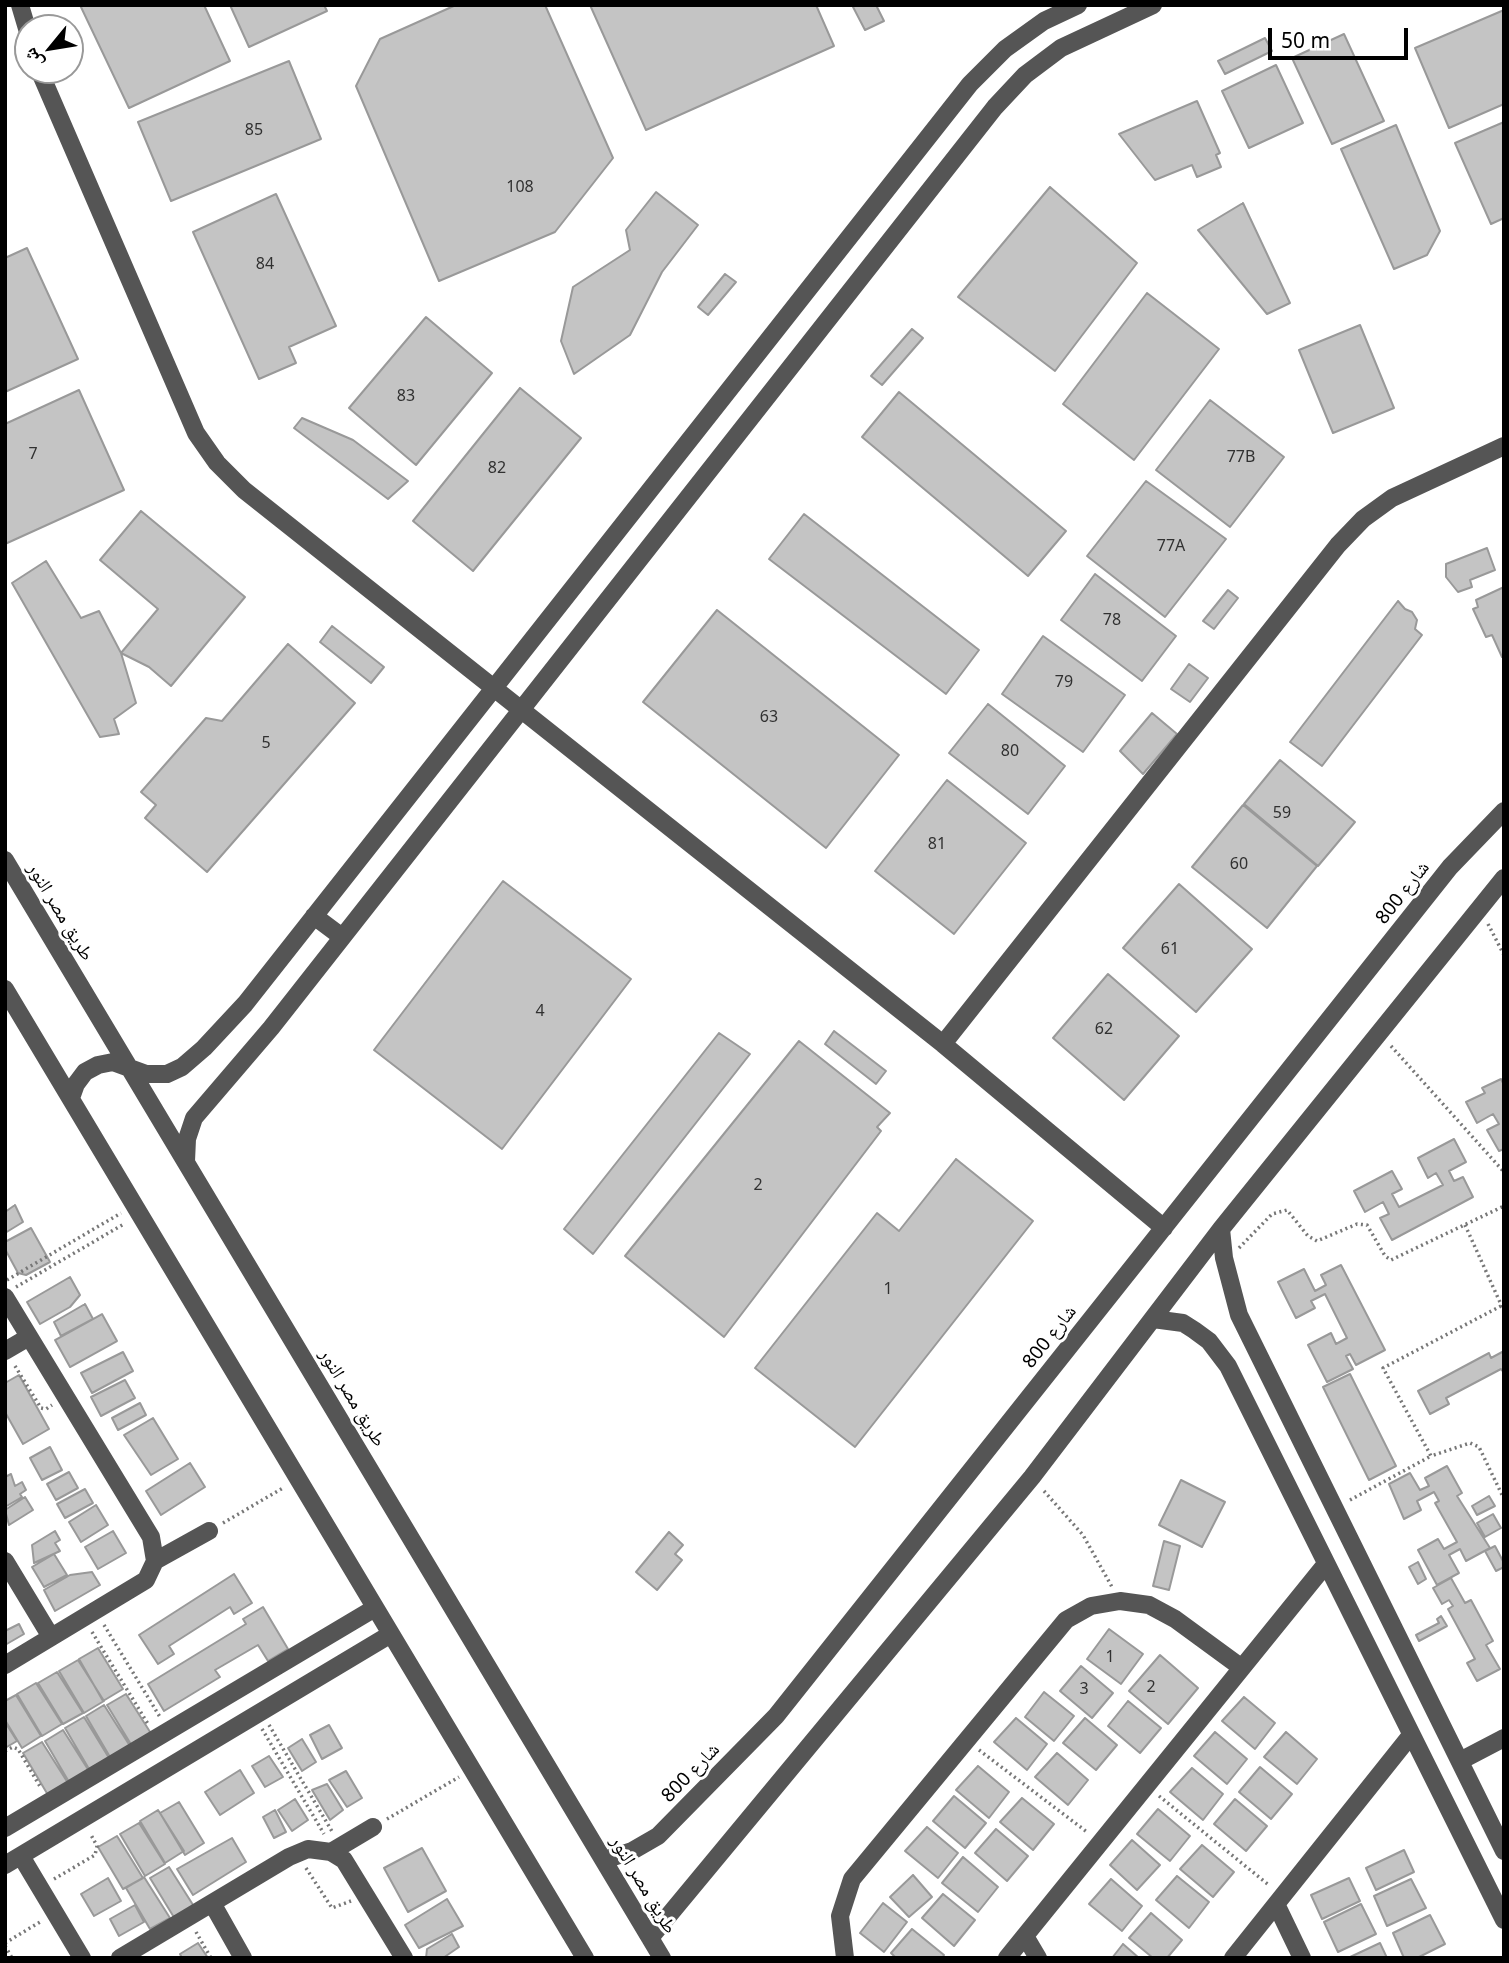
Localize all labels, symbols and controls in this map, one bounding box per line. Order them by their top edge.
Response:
north arrow [14,14,84,84]
scale bar [1271,14,1411,58]
text: 50 m [1281,26,1330,54]
text: ش [16,43,49,74]
house number: 85 [245,120,263,140]
house number: 108 [506,177,534,197]
house number: 84 [256,254,274,274]
house number: 83 [397,386,415,406]
house number: 7 [28,444,38,464]
house number: 77B [1227,447,1255,467]
house number: 82 [488,458,506,478]
house number: 77A [1157,536,1185,556]
house number: 78 [1103,610,1121,630]
house number: 79 [1055,672,1073,692]
house number: 63 [760,707,778,727]
house number: 5 [261,733,271,753]
house number: 80 [1001,741,1019,761]
house number: 59 [1273,803,1291,823]
house number: 81 [928,834,946,854]
house number: 60 [1230,854,1248,874]
street label: شارع 800 [1371,857,1435,929]
street label: طريق مصر النور [22,859,98,965]
house number: 61 [1161,939,1179,959]
house number: 4 [535,1001,545,1021]
house number: 62 [1095,1019,1113,1039]
house number: 2 [753,1175,763,1195]
house number: 1 [883,1279,893,1299]
street label: شارع 800 [1018,1301,1082,1373]
street label: طريق مصر النور [314,1345,390,1451]
house number: 1 [1105,1647,1115,1667]
house number: 2 [1146,1677,1156,1697]
house number: 3 [1079,1679,1089,1699]
street label: شارع 800 [657,1739,725,1807]
street label: طريق مصر النور [605,1832,681,1938]

